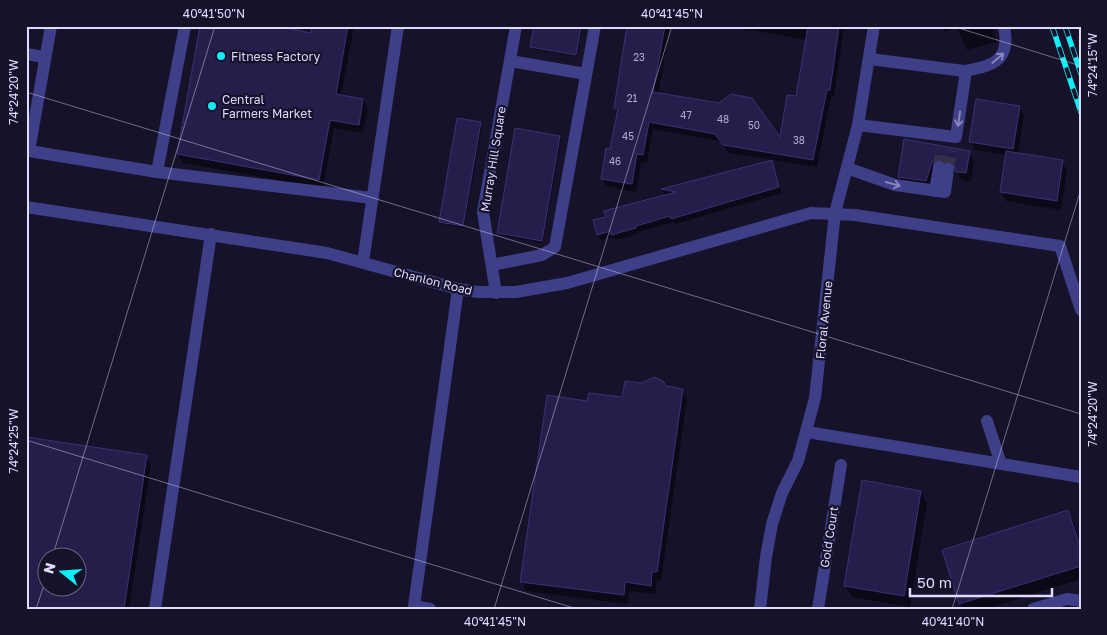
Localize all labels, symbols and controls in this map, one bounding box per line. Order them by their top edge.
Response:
text: 40°41'50"N [183,6,245,21]
text: 40°41'45"N [641,6,703,21]
text: 74°24'15"W [1085,33,1100,97]
place label: Fitness Factory [231,49,320,64]
marker: Fitness Factory [215,50,227,62]
house number: 23 [633,51,645,63]
one-way arrow [991,52,1004,64]
text: 74°24'20"W [6,59,21,125]
place label: Central Farmers Market [222,92,312,121]
house number: 21 [627,92,637,104]
marker: Central Farmers Market [206,100,218,112]
street label: Murray Hill Square [477,105,509,213]
house number: 47 [680,109,692,121]
one-way arrow [954,111,964,127]
house number: 48 [717,113,729,125]
house number: 50 [748,119,760,131]
house number: 45 [622,130,634,142]
house number: 38 [793,134,805,146]
house number: 46 [609,155,621,167]
one-way arrow [884,179,900,189]
street label: Chanlon Road [392,264,474,298]
street label: Floral Avenue [812,280,836,360]
text: 74°24'20"W [1085,381,1100,447]
text: 74°24'25"W [6,408,21,474]
street label: Gold Court [817,505,841,569]
north arrow [38,548,88,598]
text: N [39,560,59,576]
scale bar [910,565,1052,597]
text: 50 m [917,573,952,591]
text: 40°41'45"N [464,614,526,629]
text: 40°41'40"N [922,614,984,629]

